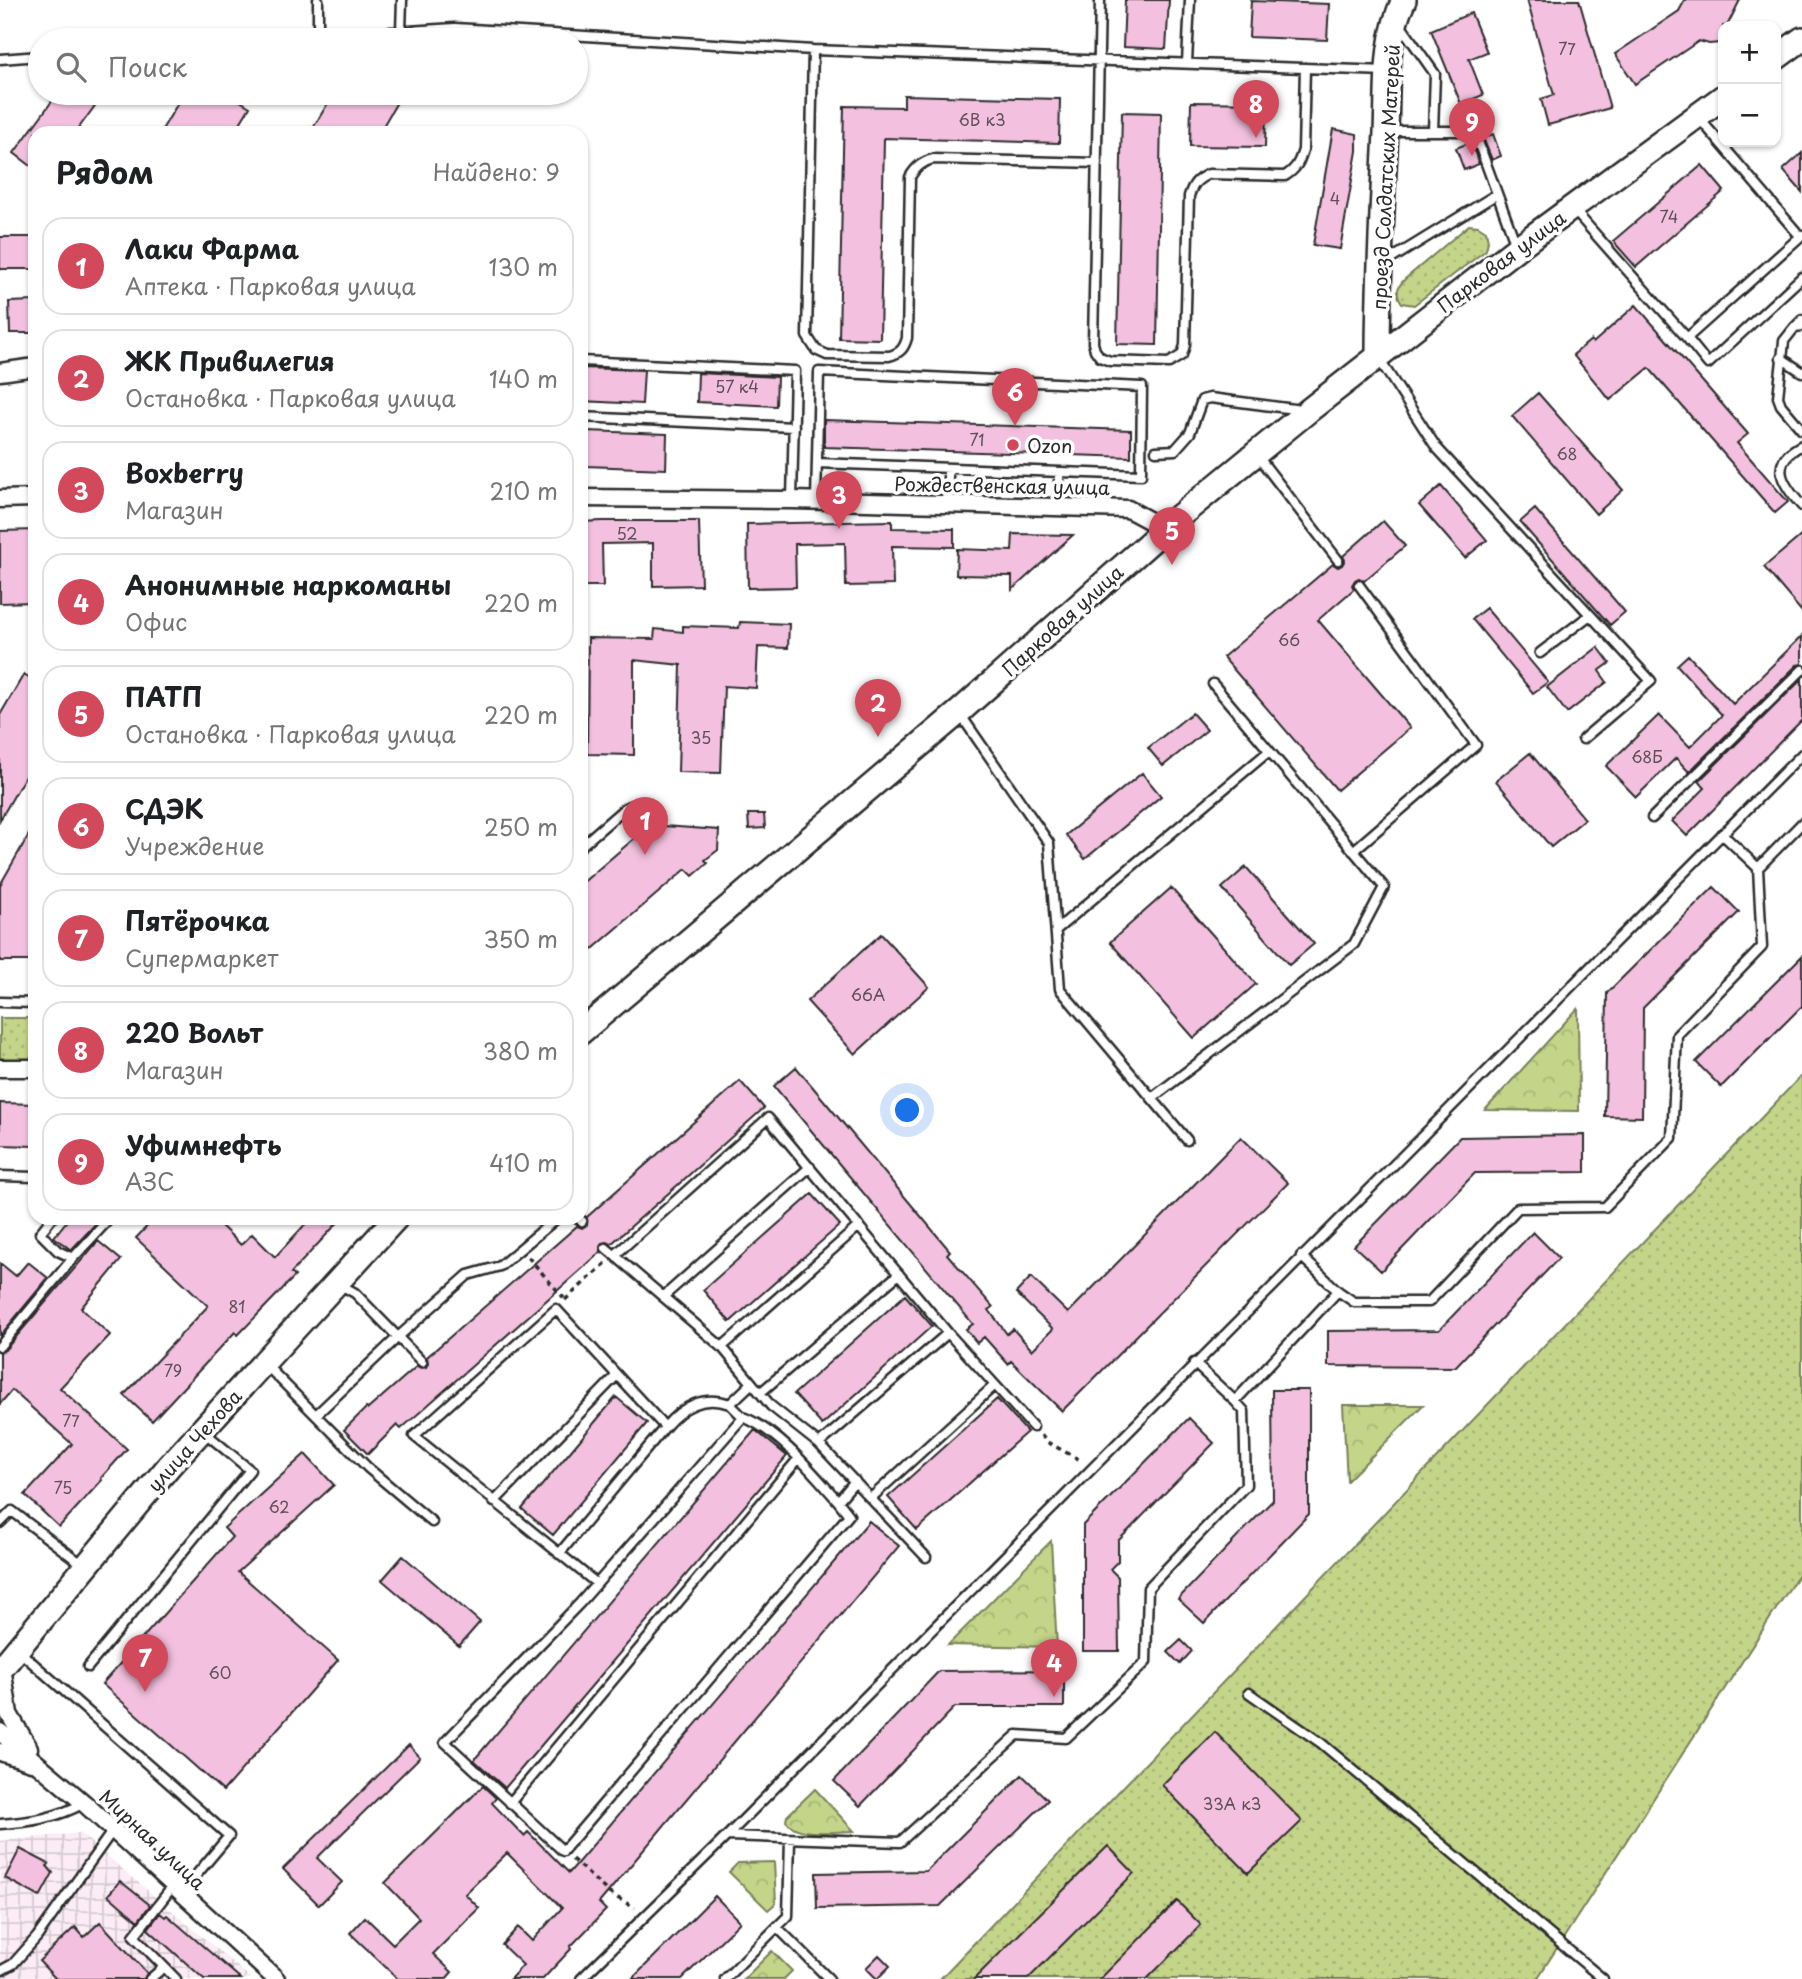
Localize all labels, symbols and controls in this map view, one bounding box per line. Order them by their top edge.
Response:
map controls [1718,21,1781,147]
button: + [1718,21,1781,84]
search box [28,28,588,105]
house number: 77 [1558,36,1576,60]
street label: проезд Солдатских Матерей [1364,44,1406,310]
text: Поиск [108,47,187,86]
icon: search [52,48,90,86]
pin: 8 [1233,80,1279,138]
button: − [1718,84,1781,147]
pin: 9 [1449,98,1495,156]
house number: 6В к3 [958,107,1006,131]
text: Рядом [56,149,154,194]
text: Найдено: 9 [433,154,560,189]
house number: 4 [1330,186,1340,210]
street label: Парковая улица [1431,203,1571,319]
house number: 74 [1660,204,1678,228]
text: Лаки Фарма [125,229,299,268]
text: 1 [76,249,87,284]
text: 130 m [488,249,558,284]
text: Аптека · Парковая улица [125,268,416,303]
text: ЖК Привилегия [125,341,335,380]
text: 2 [73,361,89,396]
text: 140 m [489,361,558,396]
pin: 6 [992,368,1038,426]
house number: 57 к4 [715,374,759,398]
text: Остановка · Парковая улица [125,380,456,415]
house number: 71 [970,427,985,451]
place label: Ozon [1027,431,1072,459]
marker: Ozon [1005,437,1021,453]
house number: 68 [1556,441,1578,465]
text: Boxberry [125,453,244,492]
street label: Рождественская улица [894,469,1110,501]
pin: 3 [816,471,862,529]
text: 3 [73,473,89,508]
text: 210 m [490,473,558,508]
text: Магазин [125,492,224,527]
pin: 5 [1149,507,1195,565]
house number: 52 [616,521,638,545]
street label: Парковая улица [995,558,1129,682]
text: Анонимные наркоманы [125,565,451,604]
text: 4 [73,585,89,620]
text: 220 m [484,585,558,620]
text: Офис [125,604,187,639]
house number: 66 [1278,627,1300,651]
text: ПАТП [125,677,202,716]
pin: 2 [855,679,901,737]
text: 5 [74,697,88,732]
text: 220 m [484,697,558,732]
text: Остановка · Парковая улица [125,716,456,751]
house number: 35 [691,725,711,749]
house number: 68Б [1631,744,1663,768]
text: СДЭК [125,789,204,828]
pin: 1 [622,797,668,855]
text: 6 [73,809,89,844]
text: 250 m [484,809,558,844]
text: Учреждение [125,828,265,863]
text: Пятёрочка [125,901,270,940]
text: 7 [74,921,88,956]
text: 350 m [483,921,558,956]
text: Супермаркет [125,940,279,975]
house number: 66А [851,982,885,1006]
text: 220 Вольт [125,1013,263,1052]
text: 8 [74,1033,88,1068]
text: 380 m [483,1033,558,1068]
text: Магазин [125,1052,224,1087]
your location [890,1093,924,1127]
text: Уфимнефть [125,1125,282,1164]
text: 9 [74,1145,88,1180]
text: 410 m [489,1145,558,1180]
text: АЗС [125,1164,175,1199]
house number: 81 [228,1294,246,1318]
house number: 79 [164,1358,182,1382]
street label: улица Чехова [140,1382,248,1497]
house number: 77 [62,1408,80,1432]
house number: 75 [54,1475,72,1499]
house number: 62 [268,1494,290,1518]
pin: 7 [122,1634,168,1692]
pin: 4 [1031,1639,1077,1697]
house number: 60 [209,1660,231,1684]
street label: Мирная улица [94,1782,212,1896]
house number: 33А к3 [1203,1791,1261,1815]

